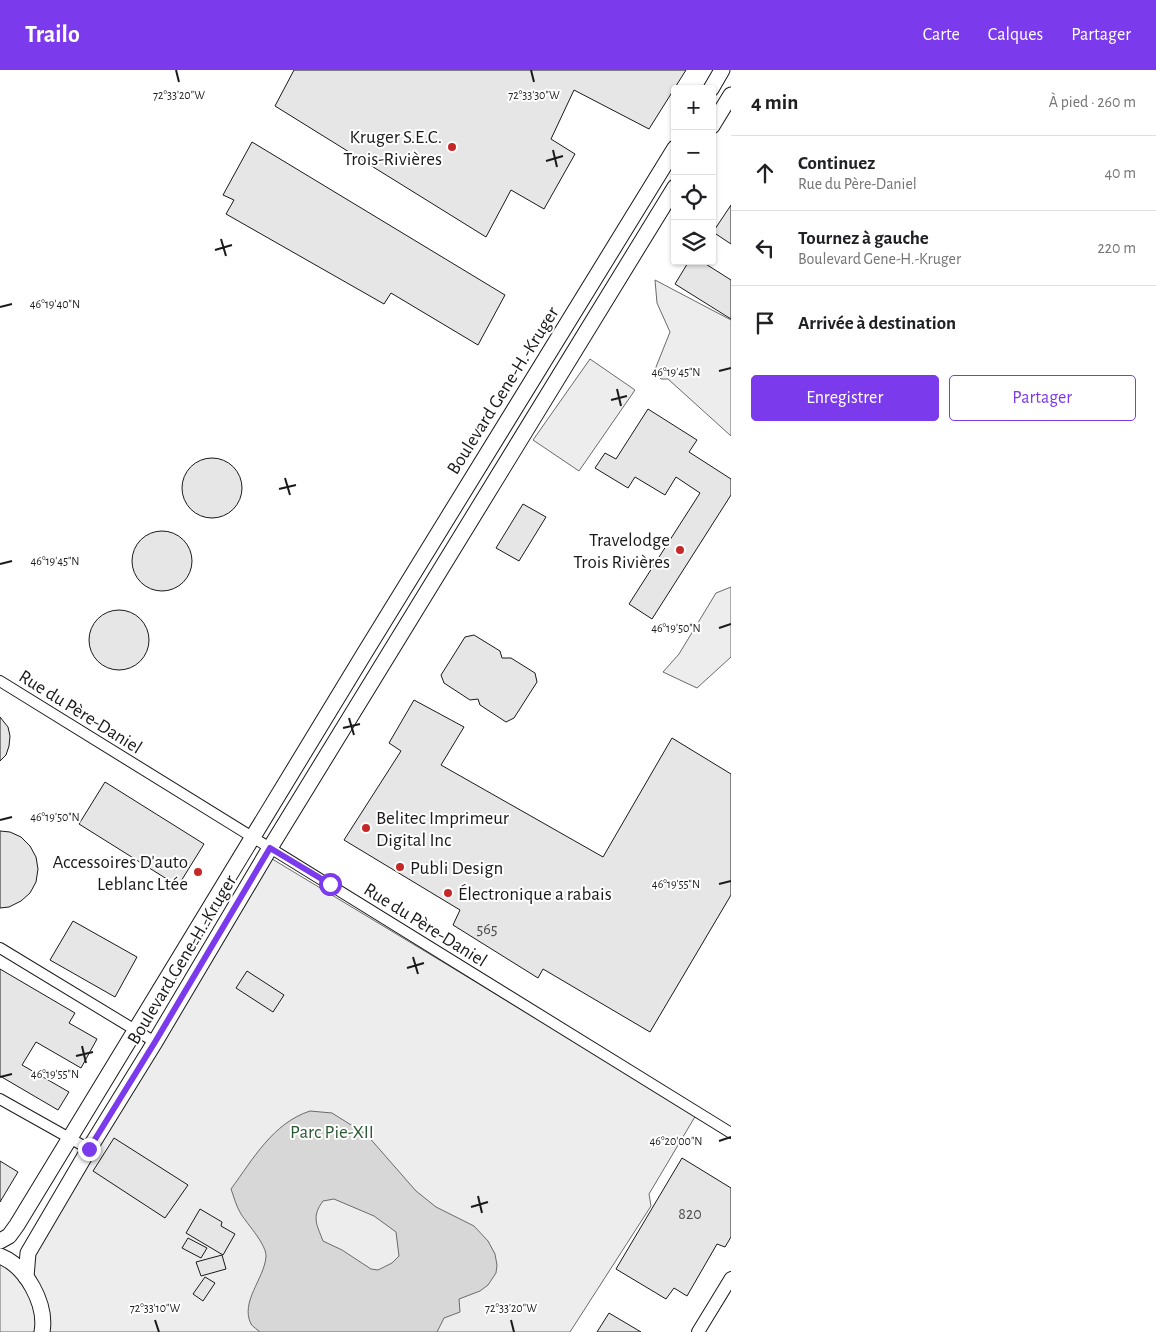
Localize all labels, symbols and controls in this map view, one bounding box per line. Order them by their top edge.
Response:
text: Trailo [25,23,80,47]
text: Carte [923,26,960,44]
text: Calques [988,26,1043,44]
text: Partager [1071,26,1131,44]
map controls [671,85,716,265]
button: + [671,85,716,130]
text: 72°33'20"W [153,89,205,101]
text: 72°33'30"W [508,89,560,101]
text: 4 min [751,92,798,113]
text: À pied · 260 m [1049,94,1136,110]
place label: Kruger S.E.C. Trois-Rivières [343,128,442,169]
button: − [671,130,716,175]
marker: Kruger S.E.C. Trois-Rivières [446,141,458,153]
text: Continuez [798,154,875,173]
icon: ahead [751,159,779,187]
text: 40 m [1104,165,1136,181]
button: locate [671,175,716,220]
text: Rue du Père-Daniel [798,176,917,192]
button: layers [671,220,716,265]
text: Tournez à gauche [798,229,929,248]
icon: left [751,234,779,262]
text: 220 m [1098,240,1136,256]
text: Boulevard Gene-H.-Kruger [798,251,961,267]
text: 46°19'40"N [30,298,80,310]
street label: Boulevard Gene-H.-Kruger [444,304,563,478]
icon: arrive [751,309,779,337]
text: Arrivée à destination [798,314,956,333]
text: 46°19'45"N [651,366,701,378]
button: Enregistrer [751,375,939,421]
button: Partager [949,375,1136,421]
place label: Travelodge Trois Rivières [573,531,670,572]
marker: Travelodge Trois Rivières [674,544,686,556]
text: 46°19'45"N [30,555,80,567]
text: 46°19'50"N [651,622,701,634]
street label: Rue du Père-Daniel [15,667,145,758]
place label: Belitec Imprimeur Digital Inc [376,809,509,850]
text: 46°19'50"N [30,811,80,823]
marker: Belitec Imprimeur Digital Inc [360,822,372,834]
place label: Accessoires D'auto Leblanc Ltée [52,853,188,894]
place label: Publi Design [410,859,503,878]
marker: Publi Design [394,861,406,873]
marker: Accessoires D'auto Leblanc Ltée [192,866,204,878]
street label: Boulevard Gene-H.-Kruger [124,872,240,1048]
route start [319,873,342,896]
text: 46°19'55"N [652,878,700,890]
street label: Rue du Père-Daniel [360,880,490,971]
place label: Électronique a rabais [458,883,612,904]
marker: Électronique a rabais [442,887,454,899]
house number: 565 [477,921,497,937]
text: 46°19'55"N [31,1068,79,1080]
park label: Parc Pie-XII [290,1123,374,1142]
text: 46°20'00"N [650,1135,702,1147]
route end [78,1138,101,1161]
house number: 820 [678,1206,702,1222]
text: 72°33'10"W [130,1302,181,1314]
text: 72°33'20"W [485,1302,537,1314]

